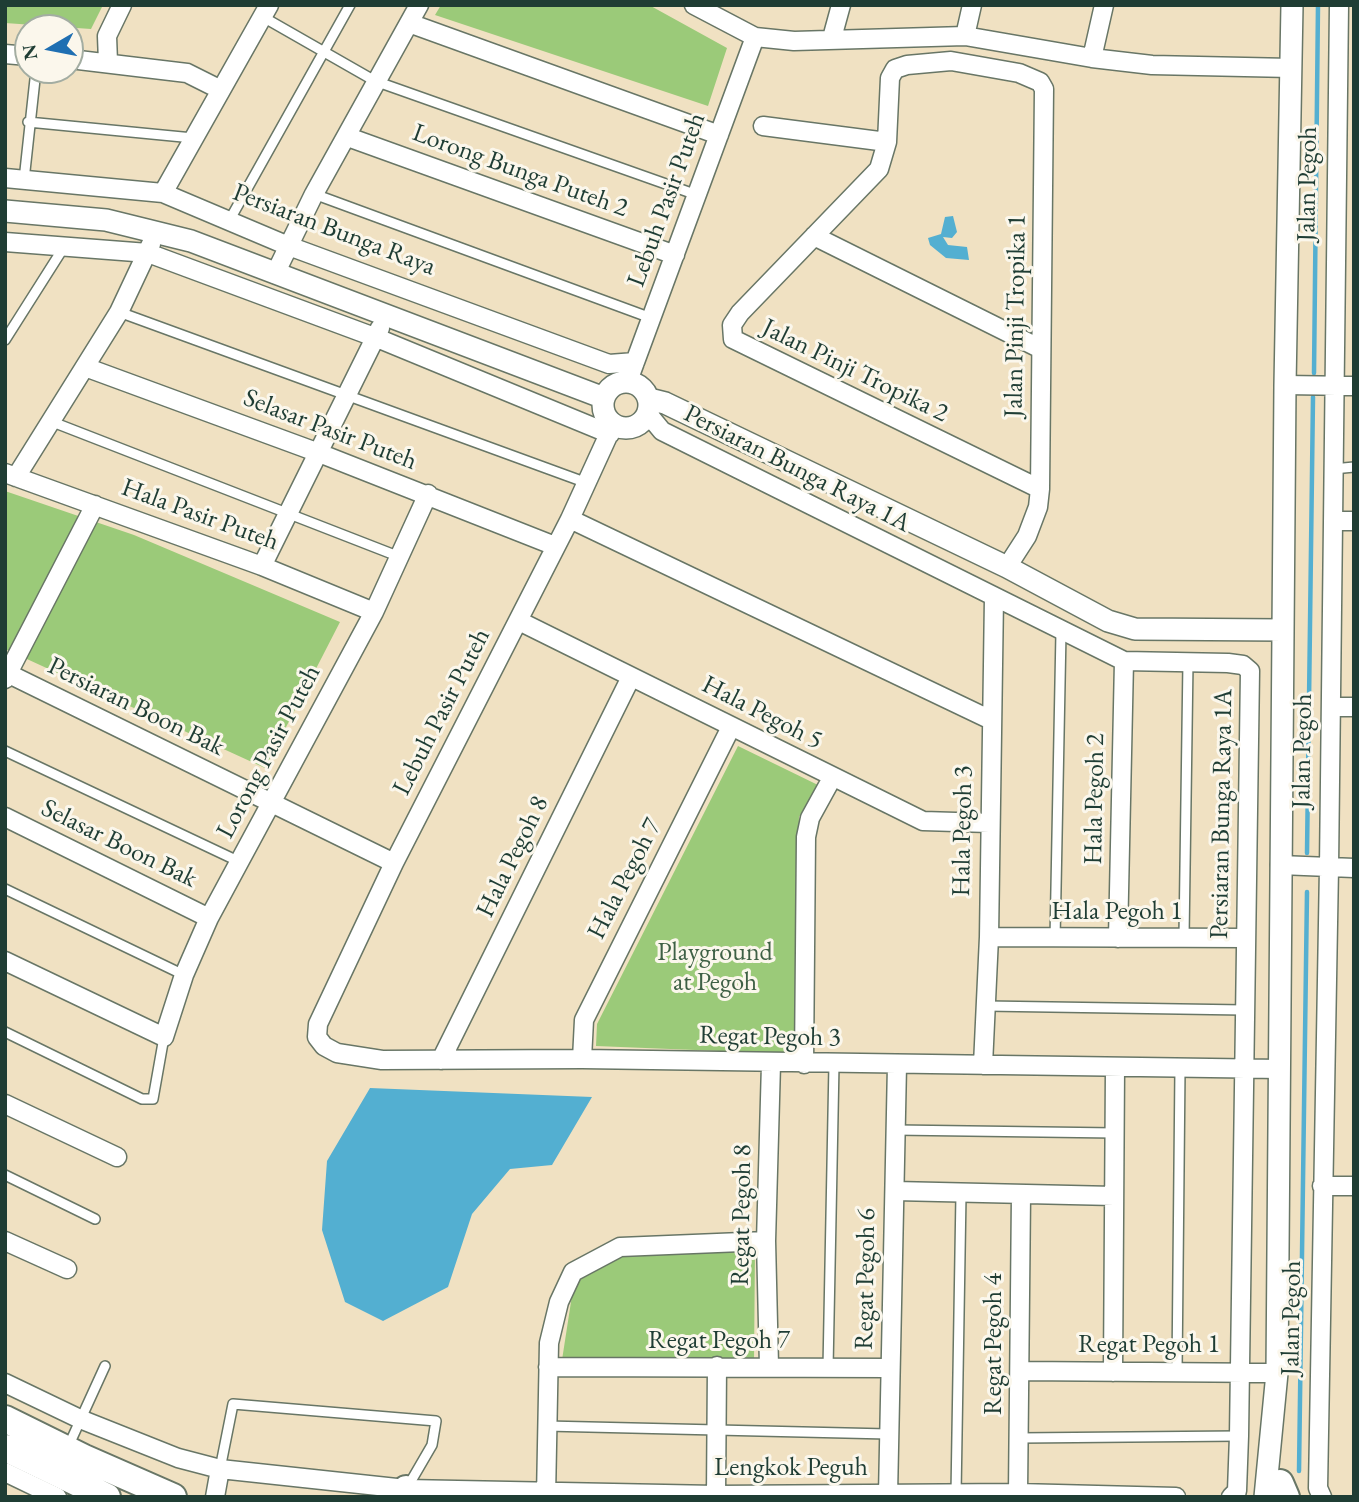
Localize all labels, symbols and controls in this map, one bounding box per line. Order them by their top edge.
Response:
north arrow [14,14,84,84]
text: N [16,43,43,62]
street label: Lebuh Pasir Puteh [621,109,713,291]
street label: Lorong Bunga Puteh 2 [408,118,632,224]
street label: Jalan Pegoh [1291,126,1325,242]
street label: Persiaran Bunga Raya [228,177,440,283]
street label: Jalan Pinji Tropika 1 [999,214,1033,418]
street label: Jalan Pinji Tropika 2 [757,312,953,430]
street label: Selasar Pasir Puteh [239,383,421,477]
street label: Persiaran Bunga Raya 1A [678,398,916,540]
street label: Hala Pasir Puteh [117,472,283,558]
street label: Lebuh Pasir Puteh [387,623,497,801]
street label: Persiaran Boon Bak [43,651,229,763]
street label: Lorong Pasir Puteh [210,660,328,844]
street label: Hala Pegoh 5 [696,669,828,757]
street label: Persiaran Bunga Raya 1A [1204,689,1240,939]
street label: Jalan Pegoh [1286,693,1320,809]
street label: Hala Pegoh 2 [1078,733,1112,865]
street label: Hala Pegoh 3 [946,765,980,897]
street label: Hala Pegoh 8 [470,791,556,923]
street label: Selasar Boon Bak [36,793,202,895]
street label: Hala Pegoh 7 [581,813,669,945]
street label: Hala Pegoh 1 [1051,896,1183,928]
park label: Playground at Pegoh [657,937,773,998]
street label: Regat Pegoh 3 [699,1020,841,1054]
street label: Regat Pegoh 8 [725,1144,759,1286]
street label: Regat Pegoh 6 [849,1208,883,1350]
street label: Jalan Pegoh [1275,1260,1309,1376]
street label: Regat Pegoh 4 [978,1273,1010,1415]
street label: Regat Pegoh 7 [648,1325,790,1357]
street label: Regat Pegoh 1 [1078,1329,1220,1361]
street label: Lengkok Peguh [714,1452,868,1484]

